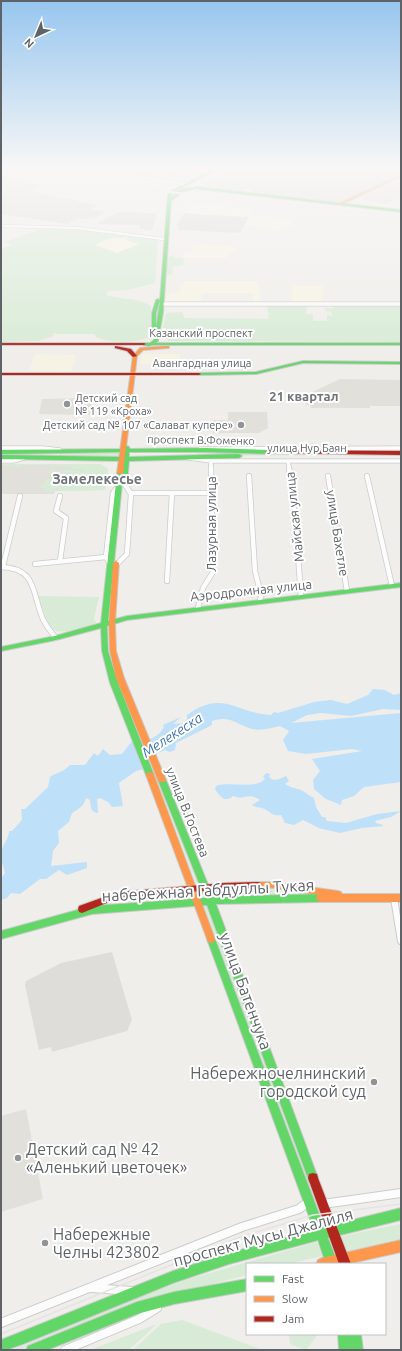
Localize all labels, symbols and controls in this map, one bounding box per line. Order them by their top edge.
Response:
north arrow [16,16,56,56]
text: N [22,36,36,50]
street label: Казанский проспект [149,327,253,339]
street label: Авангардная улица [153,357,251,369]
district label: 21 квартал [269,389,339,403]
place label: Детский сад № 119 «Кроха» [75,392,152,417]
marker: Детский сад № 119 «Кроха» [62,399,72,409]
place label: Детский сад № 107 «Салават купере» [43,419,233,431]
marker: Детский сад № 107 «Салават купере» [236,420,246,430]
street label: проспект В.Фоменко [147,433,255,447]
street label: улица Нур Баян [267,442,347,454]
district label: Замелекесье [52,471,142,487]
street label: Майская улица [282,471,306,563]
street label: Лазурная улица [204,476,218,572]
street label: улица Бахетле [324,489,352,577]
street label: Аэродромная улица [189,577,313,603]
water label: Мелекеска [139,709,206,760]
street label: улица В.Гостева [164,765,212,859]
street label: набережная Габдуллы Тукая [101,875,315,905]
street label: улица Батенчука [216,930,276,1052]
place label: Набережночелнинский городской суд [190,1064,366,1100]
marker: Набережночелнинский городской суд [369,1077,379,1087]
place label: Детский сад № 42 «Аленький цветочек» [26,1140,187,1176]
marker: Детский сад № 42 «Аленький цветочек» [13,1153,23,1163]
street label: проспект Мусы Джалиля [171,1204,355,1270]
place label: Набережные Челны 423802 [53,1225,160,1261]
marker: Набережные Челны 423802 [40,1238,50,1248]
legend [246,1263,386,1335]
text: Fast [282,1272,304,1285]
text: Slow [282,1292,308,1305]
text: Jam [282,1312,304,1325]

